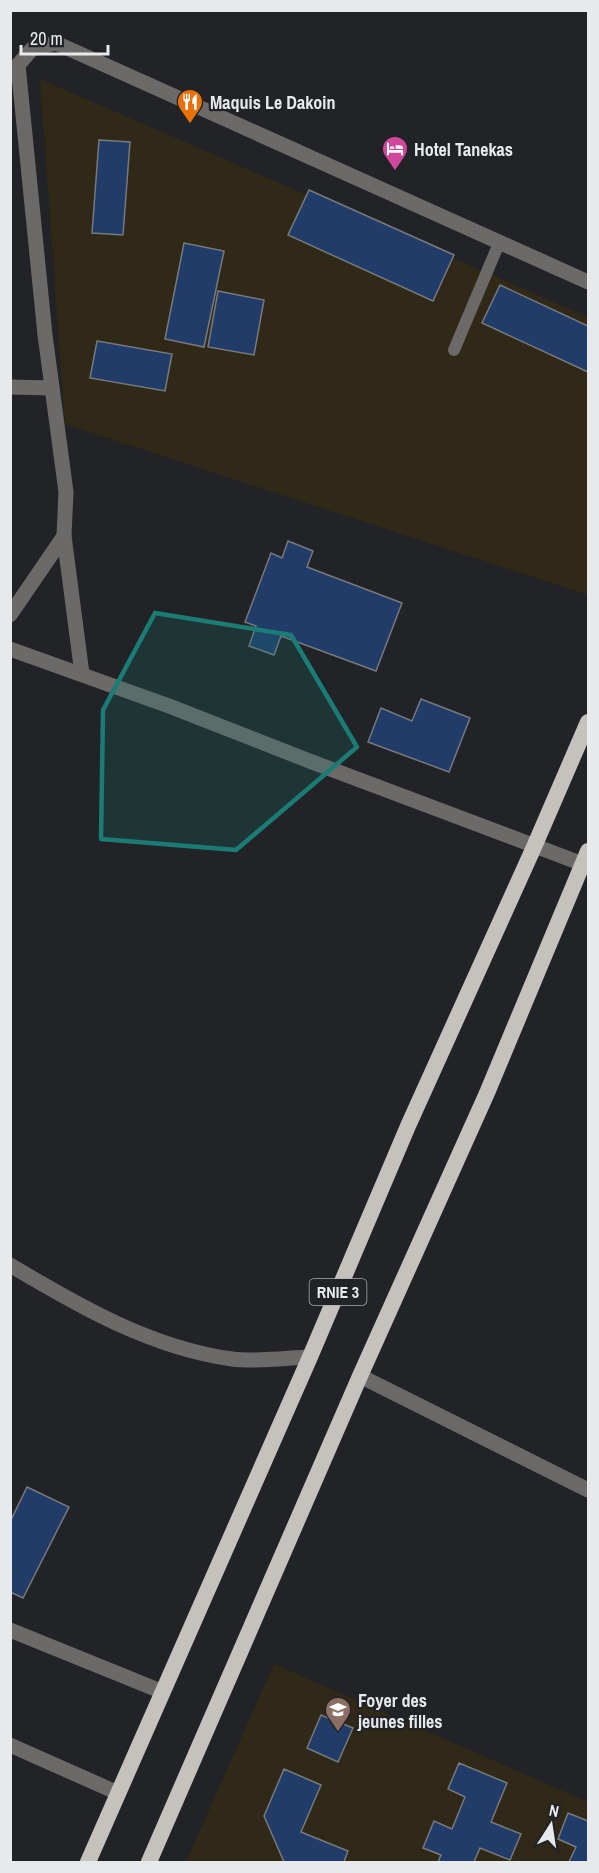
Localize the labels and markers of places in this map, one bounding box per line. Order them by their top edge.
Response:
restaurant icon: Maquis Le Dakoin [175,87,205,125]
place label: Maquis Le Dakoin [210,90,336,115]
hotel icon: Hotel Tanekas [380,134,410,172]
place label: Hotel Tanekas [414,137,513,162]
place label: Foyer des jeunes filles [357,1688,443,1734]
school or university icon: Foyer des jeunes filles [323,1695,353,1733]

